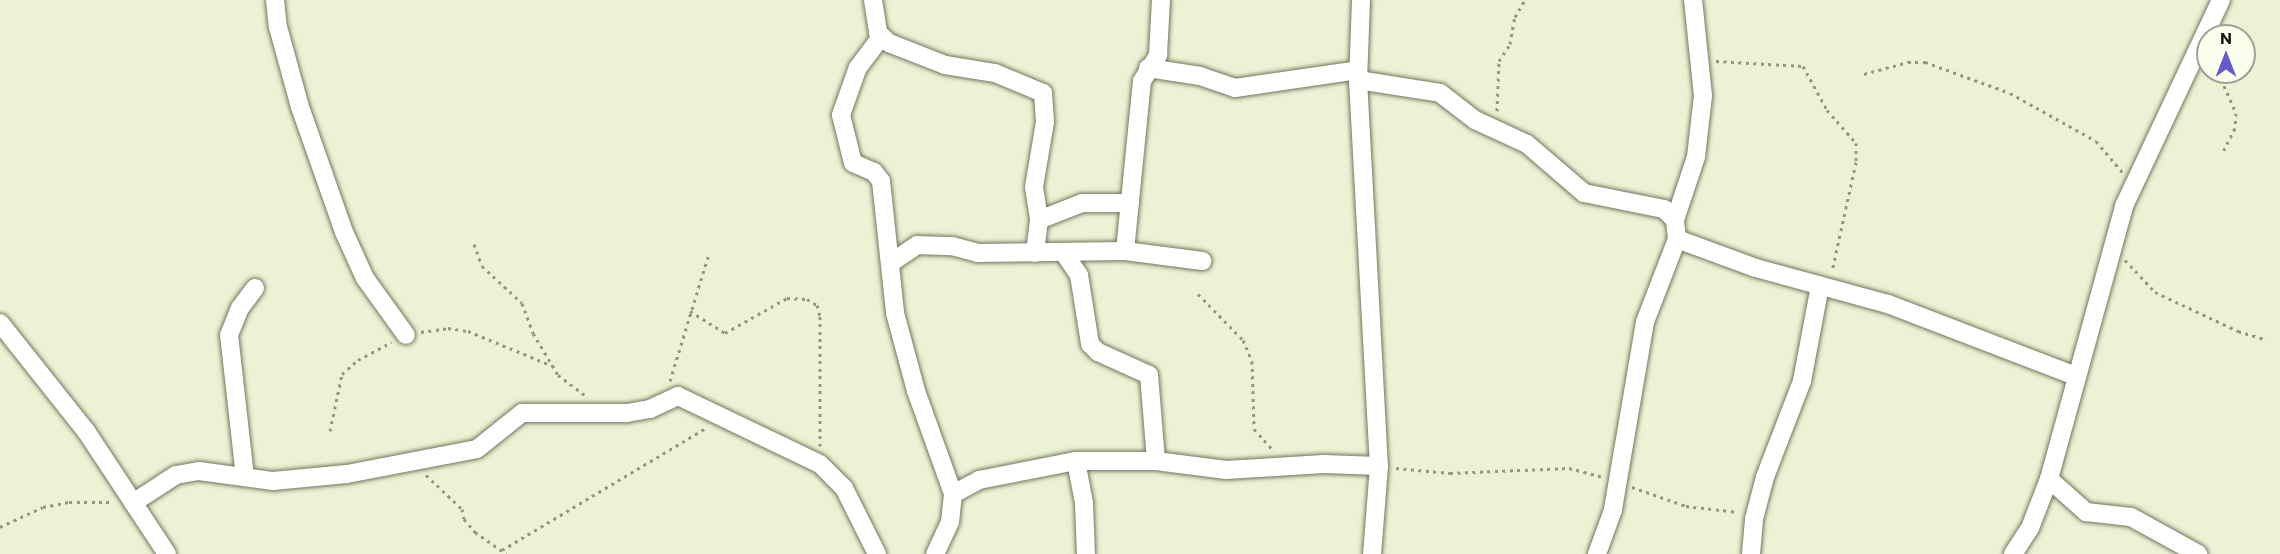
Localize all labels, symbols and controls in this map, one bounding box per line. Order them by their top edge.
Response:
north arrow [2196,24,2256,84]
text: N [2220,28,2232,47]

